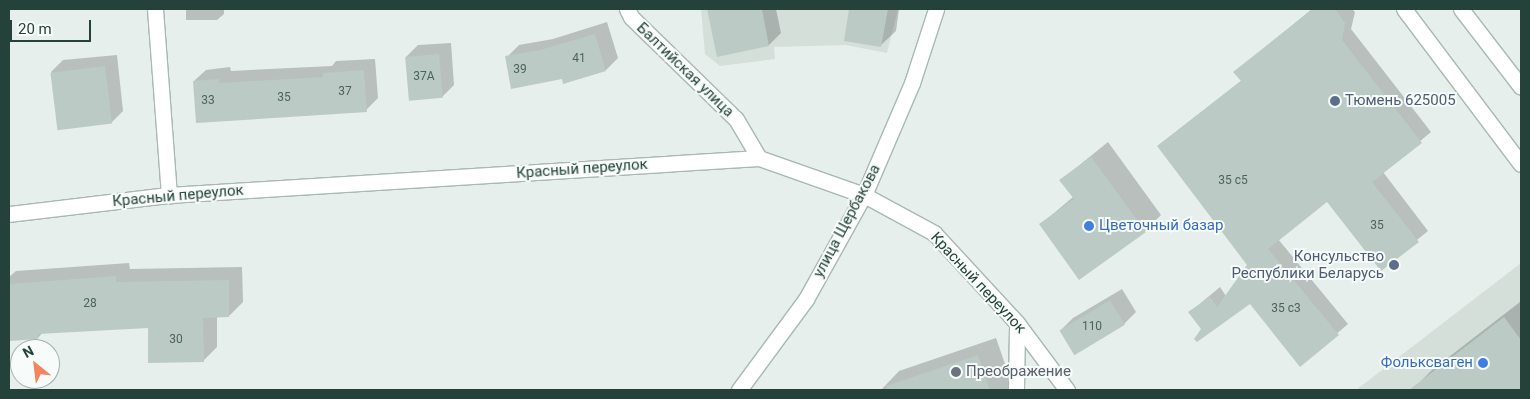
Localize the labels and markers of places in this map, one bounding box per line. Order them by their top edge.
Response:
place label: Тюмень 625005 [1345,92,1456,110]
marker: Тюмень 625005 [1329,95,1341,107]
place label: Цветочный базар [1099,217,1223,235]
marker: Цветочный базар [1083,220,1095,232]
place label: Консульство Республики Беларусь [1231,247,1384,282]
marker: Консульство Республики Беларусь [1388,259,1400,271]
place label: Фольксваген [1381,354,1473,372]
marker: Фольксваген [1477,357,1489,369]
place label: Преображение [966,363,1071,381]
marker: Преображение [950,366,962,378]

